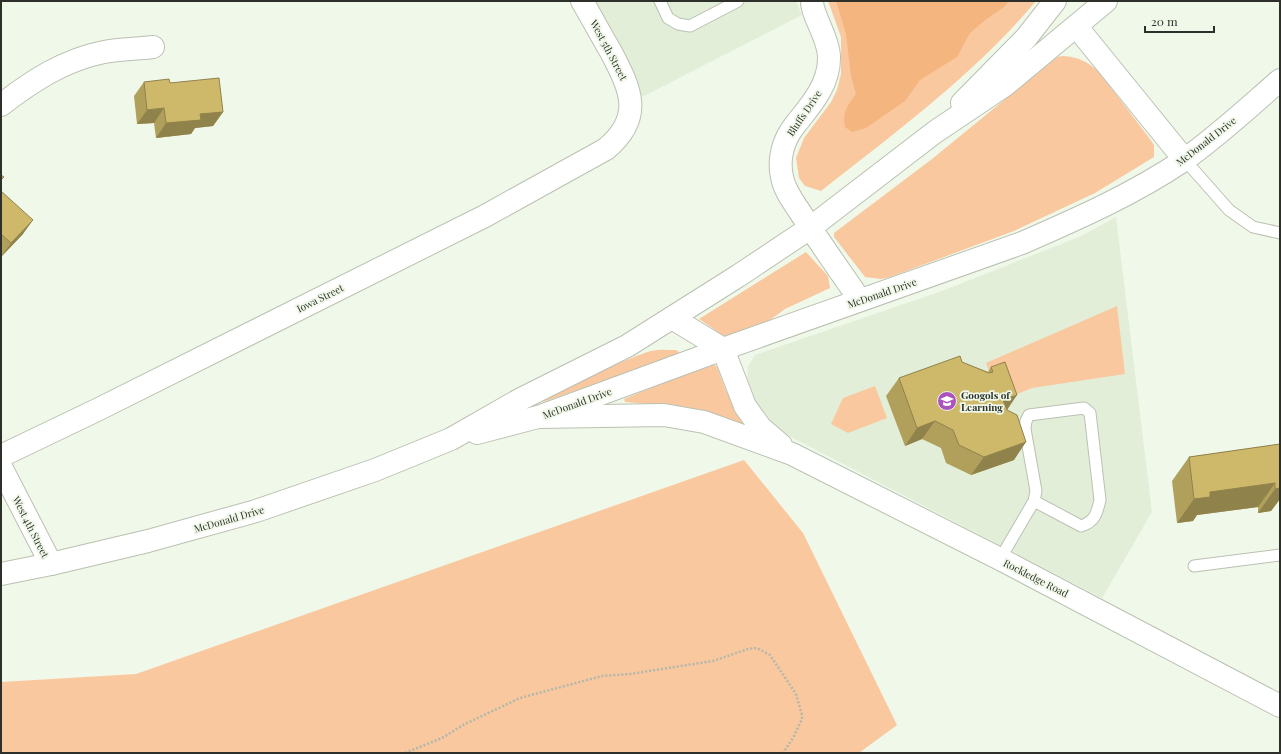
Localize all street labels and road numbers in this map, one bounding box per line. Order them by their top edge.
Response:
street label: West 5th Street [587,16,631,83]
street label: Bluffs Drive [783,87,825,139]
street label: McDonald Drive [1173,113,1239,169]
street label: McDonald Drive [845,275,919,311]
street label: Iowa Street [294,280,346,315]
street label: McDonald Drive [540,384,614,422]
street label: West 4th Street [9,493,53,561]
street label: McDonald Drive [192,502,266,536]
street label: Rockledge Road [1001,556,1071,600]

